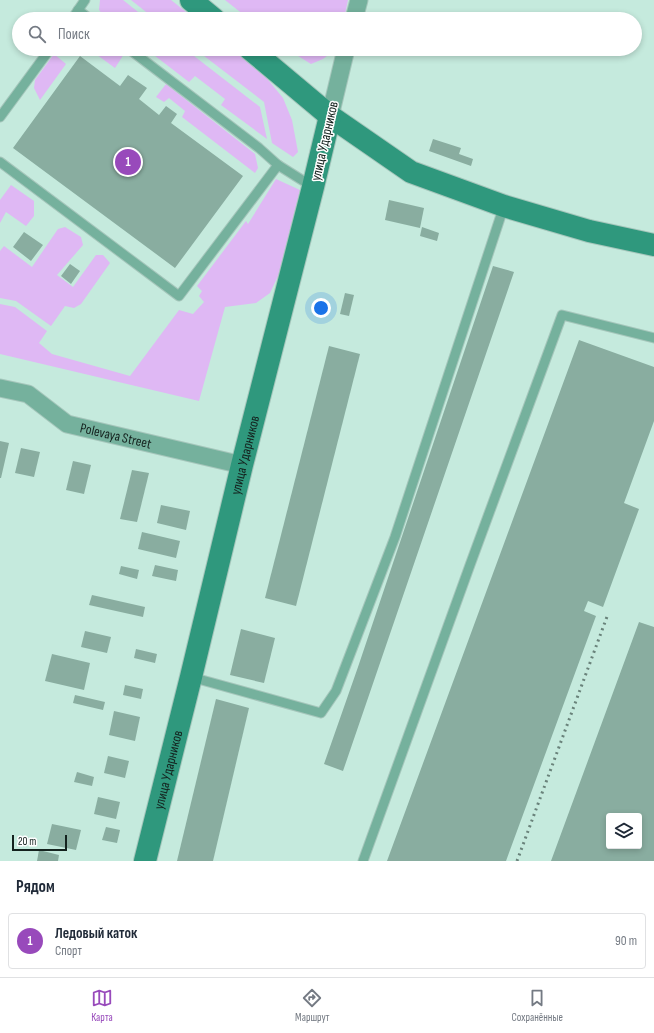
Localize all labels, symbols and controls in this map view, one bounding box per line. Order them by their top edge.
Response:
search box [12,12,642,56]
icon: search [26,23,48,45]
text: Поиск [58,25,90,44]
street label: улица Ударников [307,100,342,182]
pin: 1 [115,147,141,177]
your location [311,298,331,318]
street label: улица Ударников [227,414,263,497]
street label: Polevaya Street [78,419,153,453]
street label: улица Ударников [150,729,186,811]
map controls [606,813,642,849]
button: layers [606,813,642,849]
scale bar [12,833,67,852]
text: 20 m [18,835,36,848]
text: Рядом [16,877,55,897]
text: Ледовый каток [55,924,137,943]
text: 1 [27,933,33,949]
text: 90 m [615,933,637,949]
text: Спорт [55,943,82,959]
tab: Карта [91,987,113,1024]
tab: Маршрут [295,987,330,1024]
tab: Сохранённые [512,987,563,1024]

